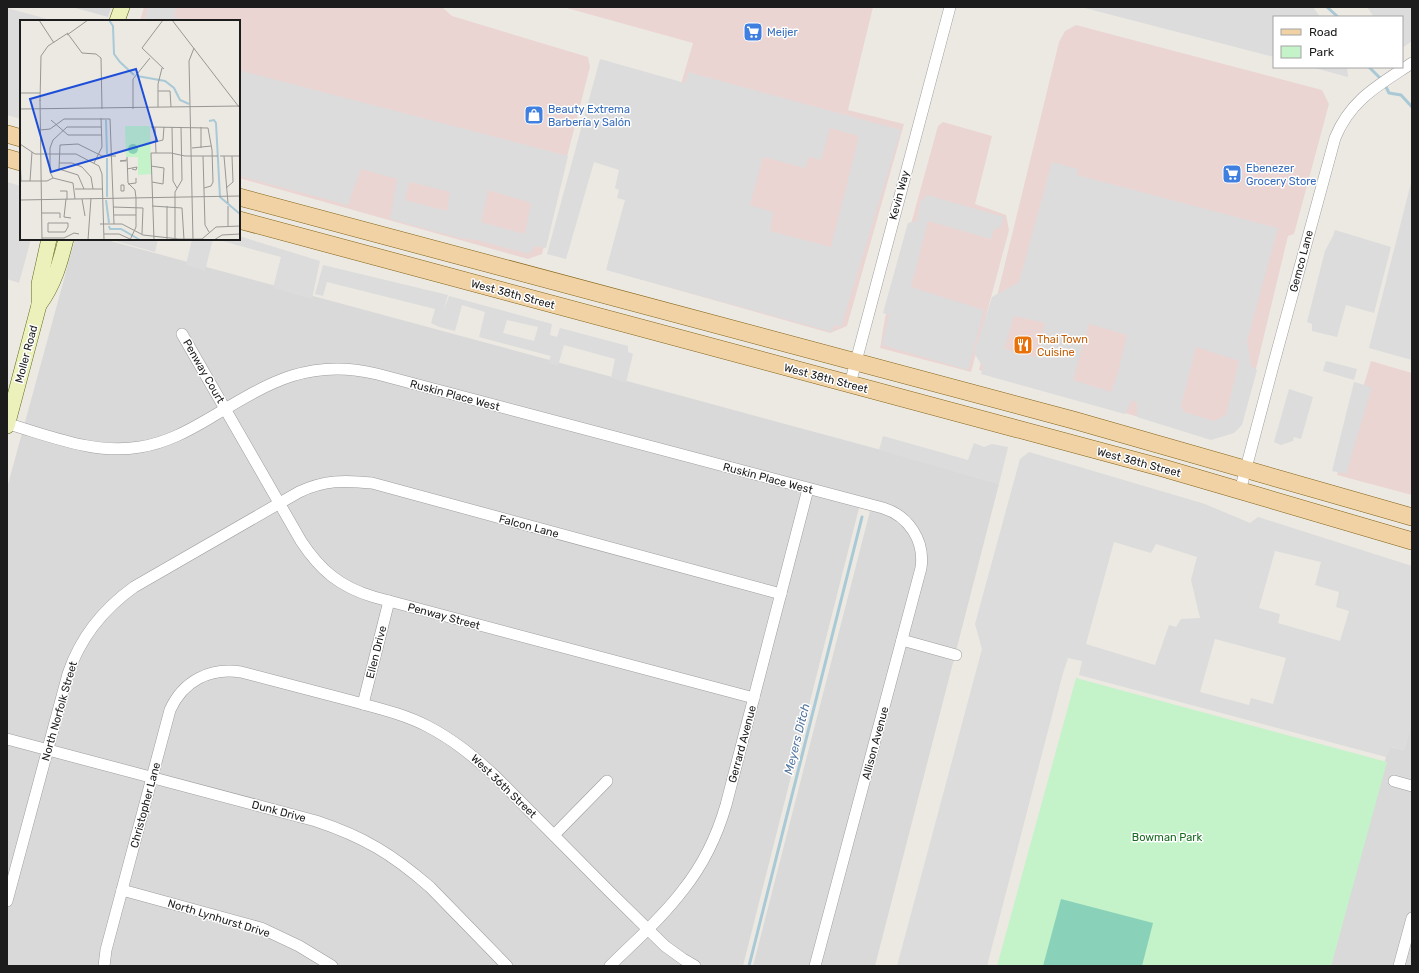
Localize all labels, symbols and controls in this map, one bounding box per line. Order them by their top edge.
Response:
legend [1273,16,1403,68]
inset map [20,20,240,240]
supermarket icon: Meijer [742,21,764,43]
text: Road [1309,25,1337,39]
place label: Meijer [767,26,799,39]
text: Park [1309,45,1335,59]
place label: Beauty Extrema Barbería y Salón [548,103,631,129]
shop icon: Beauty Extrema Barbería y Salón [523,104,545,126]
place label: Ebenezer Grocery Store [1246,162,1316,188]
supermarket icon: Ebenezer Grocery Store [1221,163,1243,185]
street label: Kevin Way [887,169,912,221]
street label: Gemco Lane [1287,229,1316,294]
street label: West 38th Street [469,277,557,312]
street label: Moller Road [13,324,40,384]
place label: Thai Town Cuisine [1037,333,1088,359]
restaurant icon: Thai Town Cuisine [1012,334,1034,356]
street label: Penway Court [180,337,227,406]
street label: West 38th Street [782,361,870,396]
street label: Ruskin Place West [409,377,502,414]
street label: West 38th Street [1095,445,1183,480]
street label: Ruskin Place West [722,460,815,497]
street label: Falcon Lane [497,512,560,541]
street label: Penway Street [406,601,482,633]
street label: Ellen Drive [364,624,389,680]
street label: North Norfolk Street [39,659,80,763]
water label: Meyers Ditch [781,702,813,776]
street label: Gerrard Avenue [726,704,759,784]
street label: Allison Avenue [860,705,891,781]
street label: West 36th Street [468,752,540,821]
street label: Christopher Lane [128,761,163,849]
street label: Dunk Drive [250,798,307,825]
park label: Bowman Park [1132,831,1203,844]
street label: North Lynhurst Drive [166,897,272,940]

